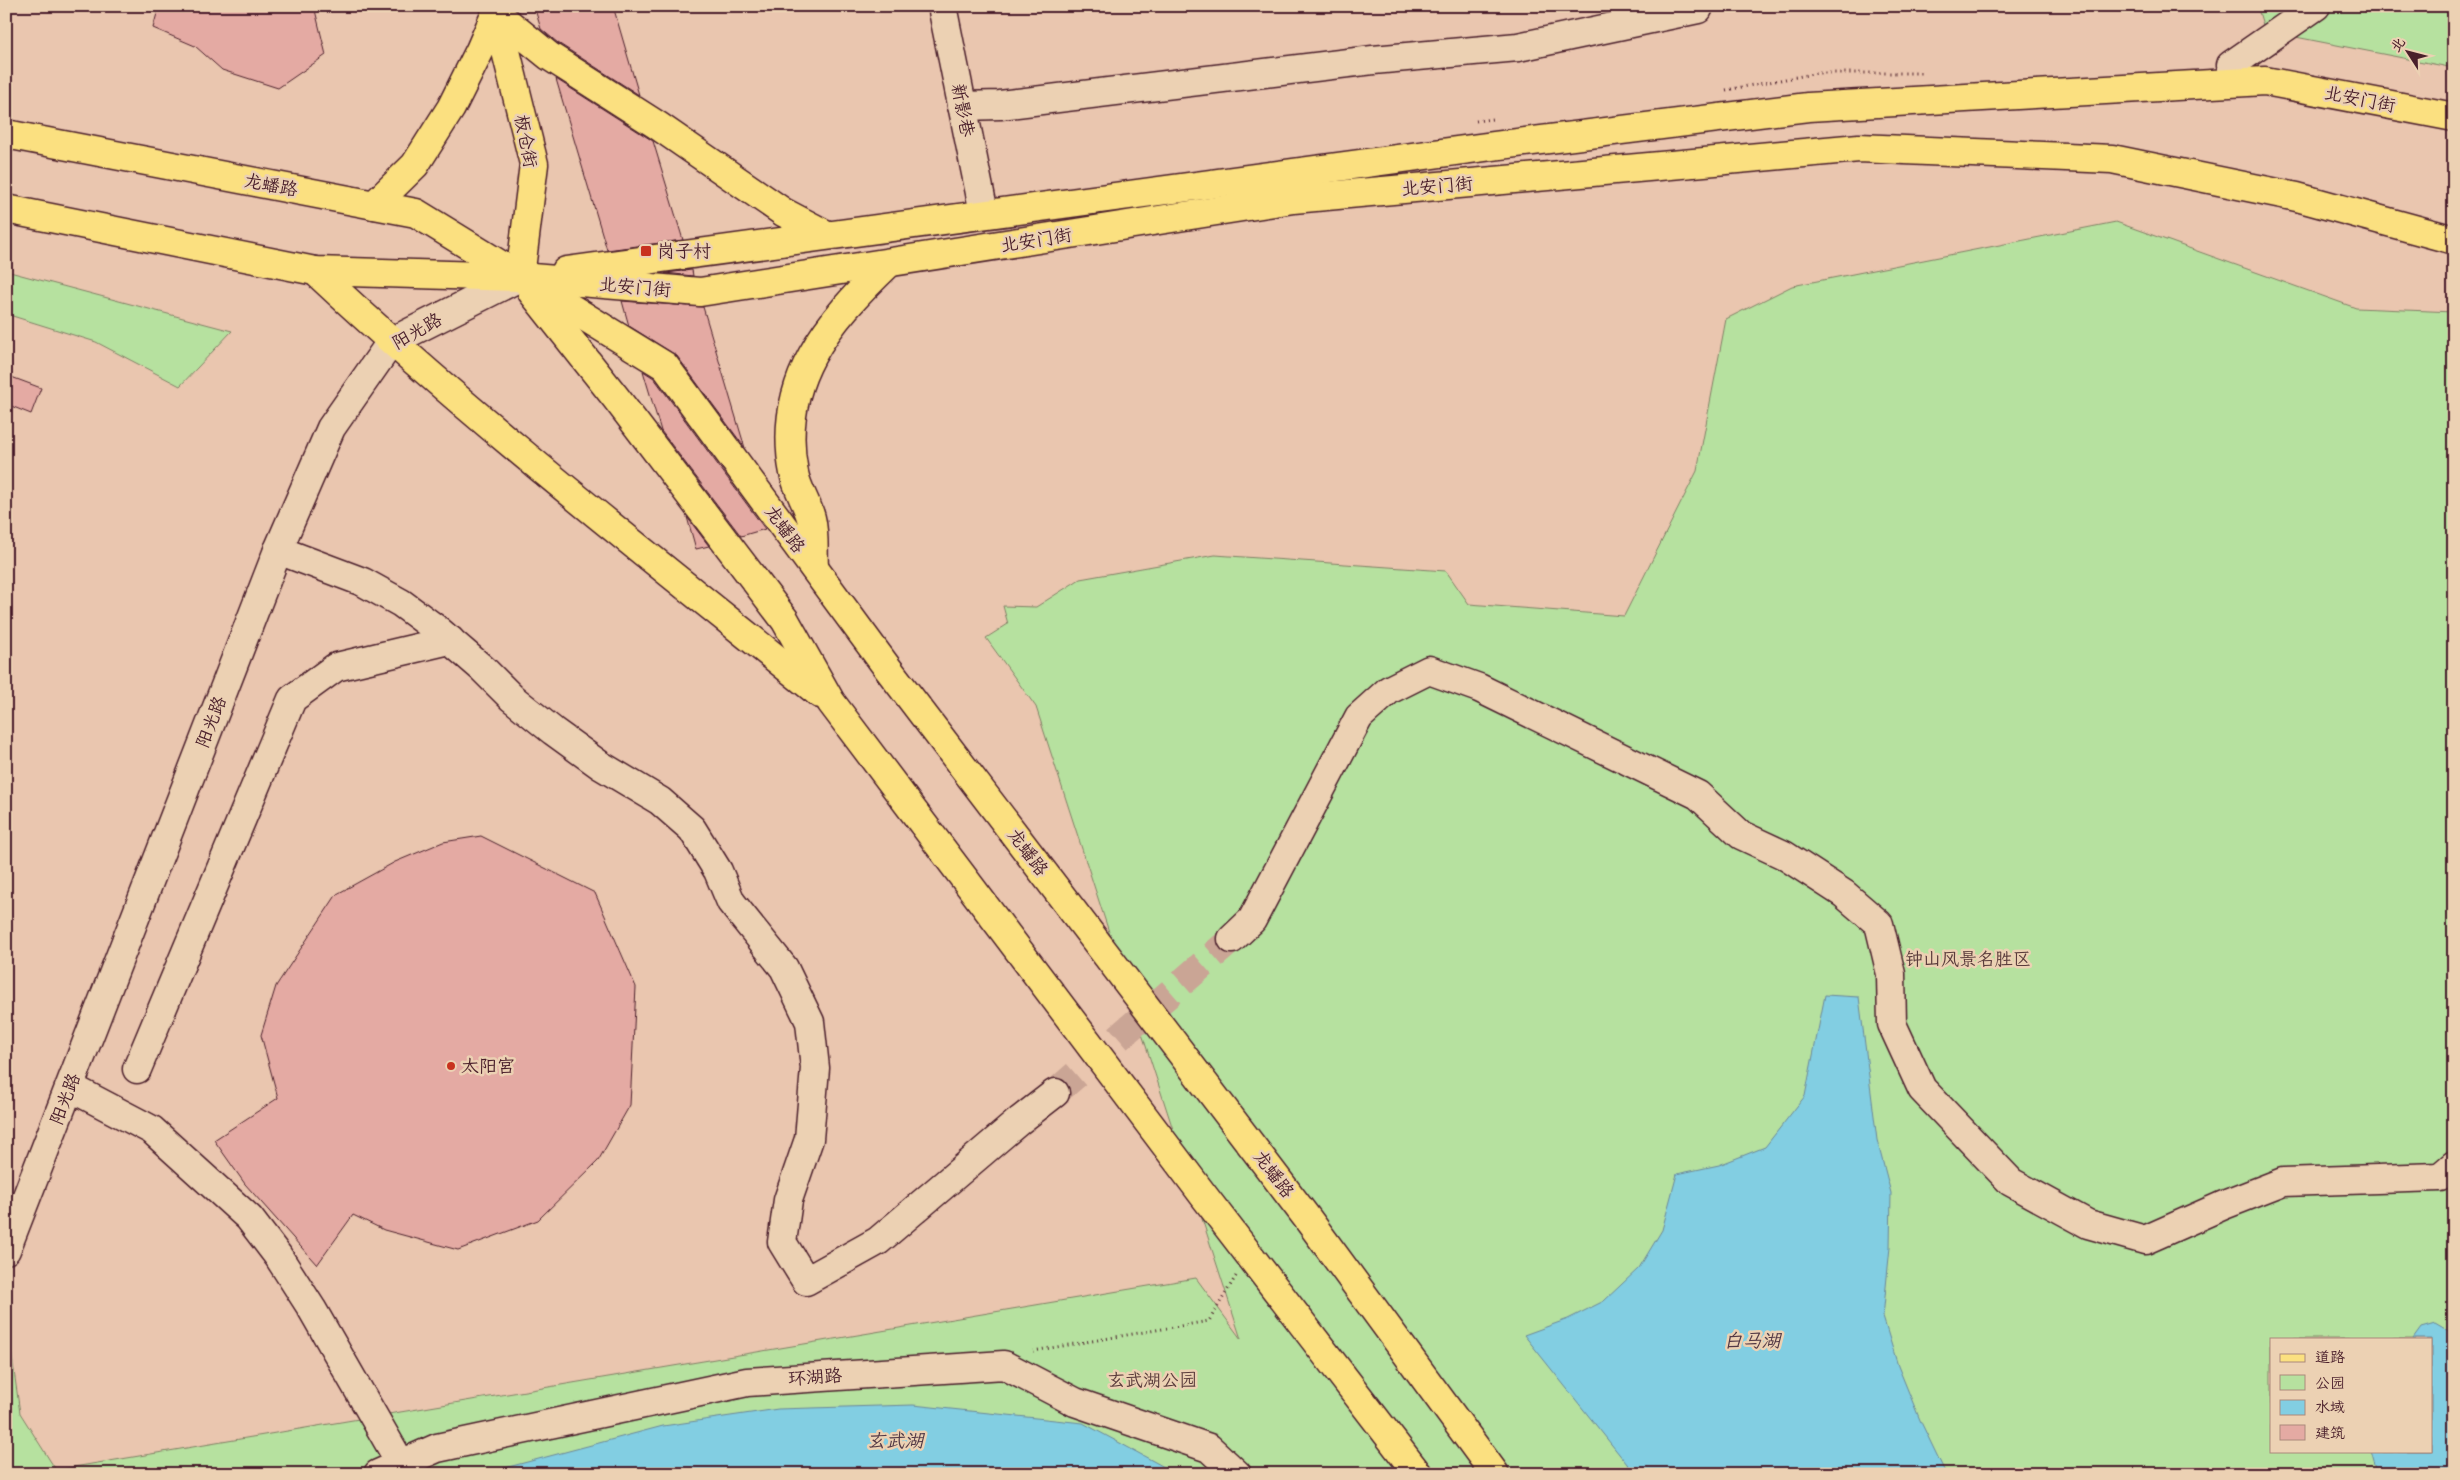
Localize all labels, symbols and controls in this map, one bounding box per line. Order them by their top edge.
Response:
north arrow [2382,28,2432,78]
text: 北 [2386,33,2411,57]
street label: 新影巷 [943,81,979,139]
street label: 北安门街 [2322,81,2397,121]
street label: 板仓街 [506,112,542,170]
street label: 龙蟠路 [242,169,300,205]
street label: 北安门街 [1400,172,1474,204]
street label: 北安门街 [999,224,1074,260]
place label: 岗子村 [657,240,711,266]
marker: 岗子村 [639,244,653,258]
street label: 北安门街 [598,273,672,305]
street label: 阳光路 [388,308,448,357]
street label: 龙蟠路 [757,501,810,560]
street label: 阳光路 [191,693,235,753]
street label: 龙蟠路 [1000,824,1053,883]
park label: 钟山风景名胜区 [1905,948,2031,974]
place label: 太阳宫 [461,1055,515,1081]
marker: 太阳宫 [445,1060,457,1072]
street label: 阳光路 [45,1070,89,1130]
street label: 龙蟠路 [1246,1146,1299,1205]
water label: 白马湖 [1723,1329,1782,1356]
legend [2270,1338,2432,1452]
text: 道路 [2315,1347,2345,1369]
street label: 环湖路 [787,1364,843,1394]
park label: 玄武湖公园 [1107,1369,1197,1395]
text: 公园 [2315,1373,2345,1395]
text: 水域 [2315,1397,2345,1419]
text: 建筑 [2315,1423,2345,1445]
water label: 玄武湖 [866,1429,925,1456]

